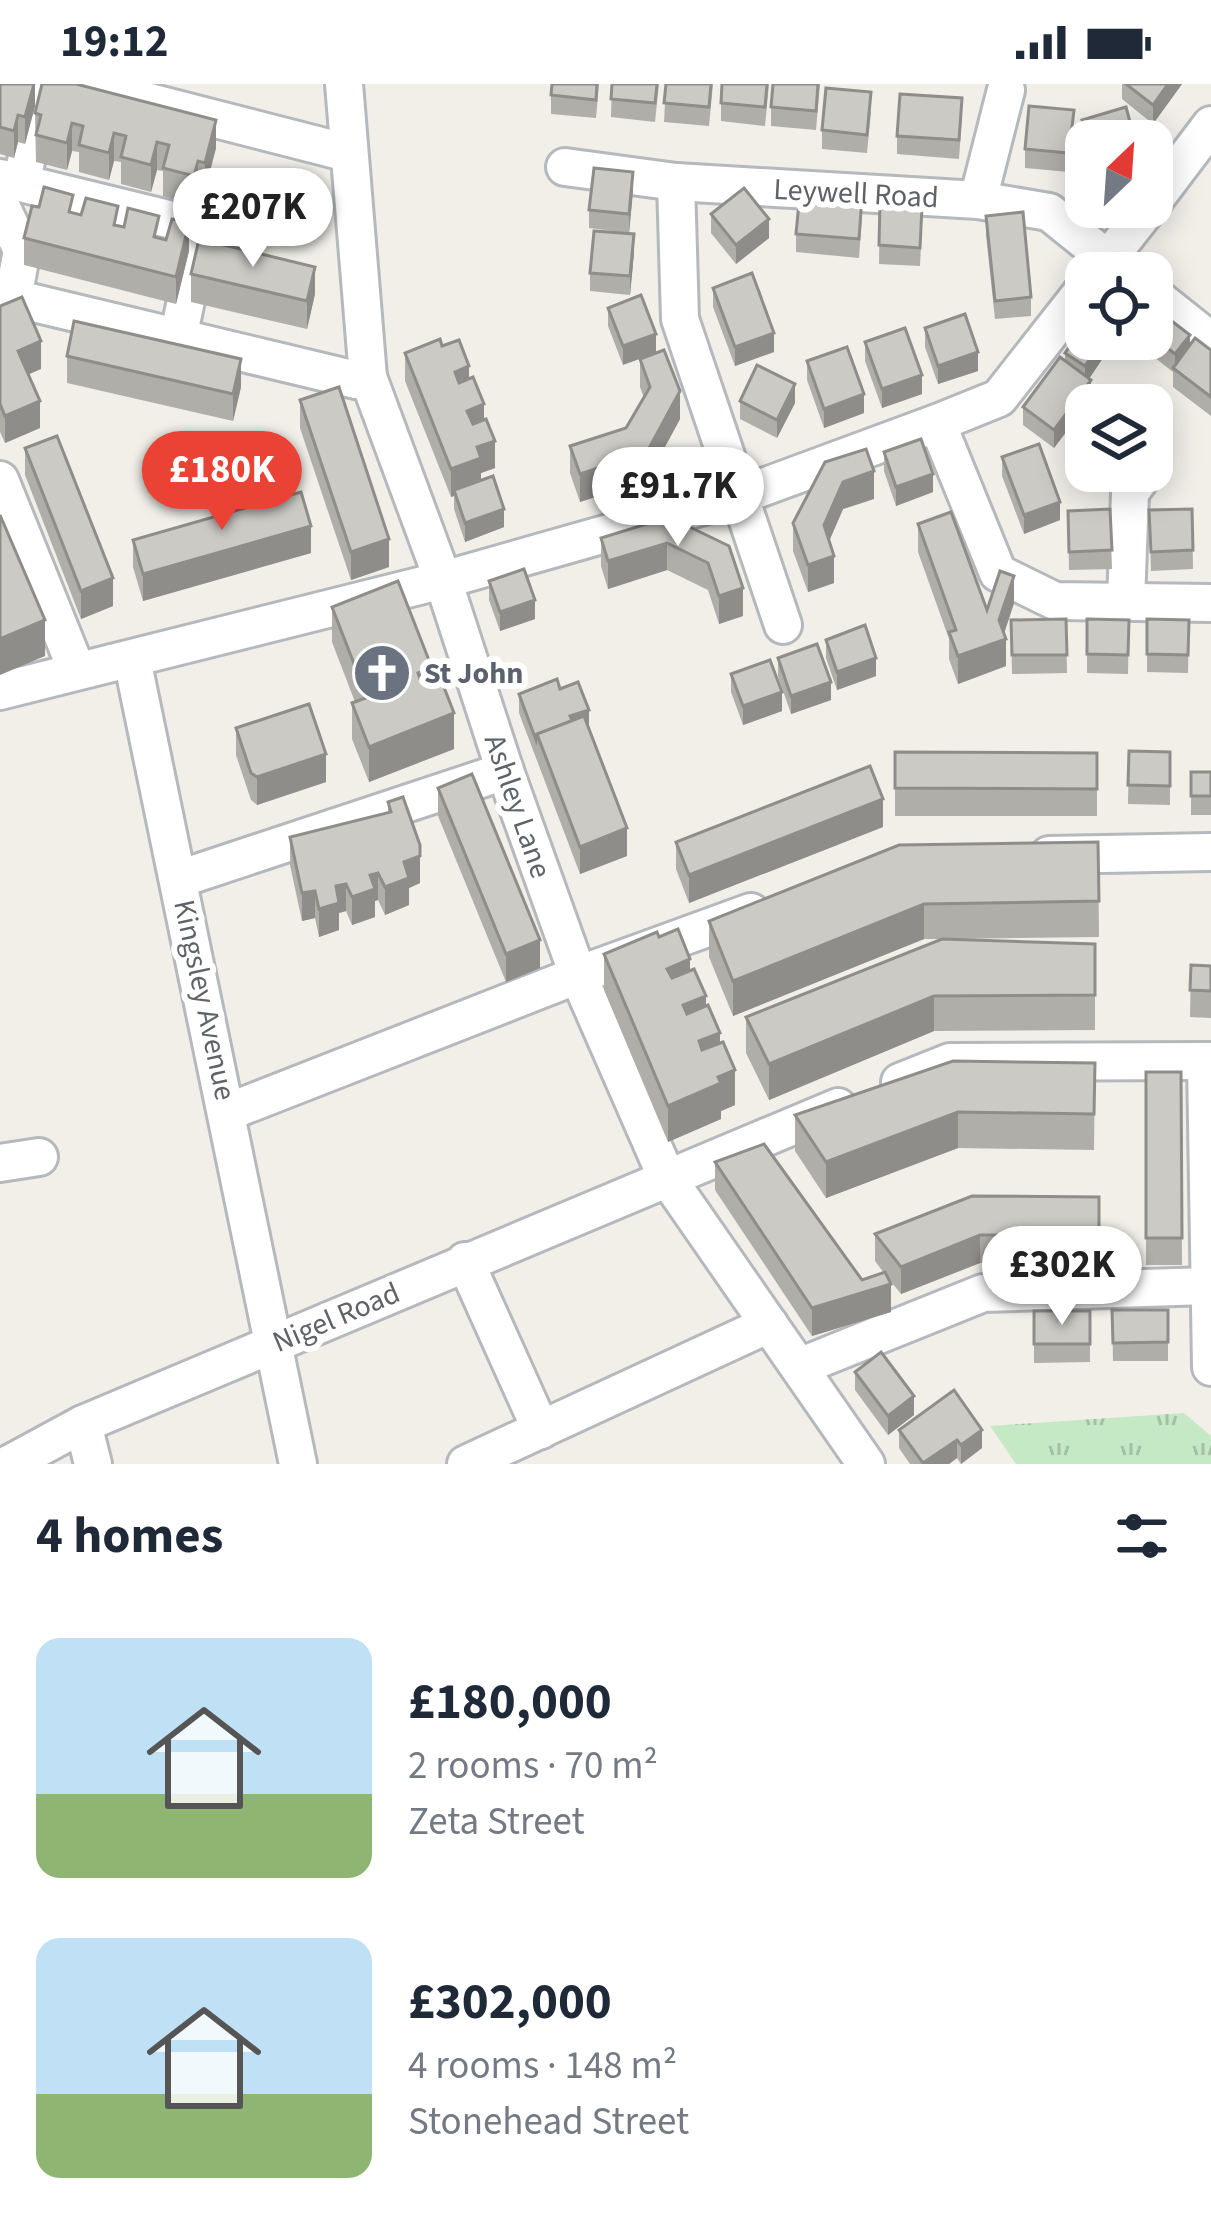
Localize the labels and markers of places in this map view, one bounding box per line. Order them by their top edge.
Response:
pin: £207K [169,168,337,270]
pin: £180K [138,431,306,533]
pin: £91.7K [580,447,776,549]
church icon: St John [351,642,413,704]
place label: St John [424,652,524,695]
pin: £302K [978,1226,1146,1328]

